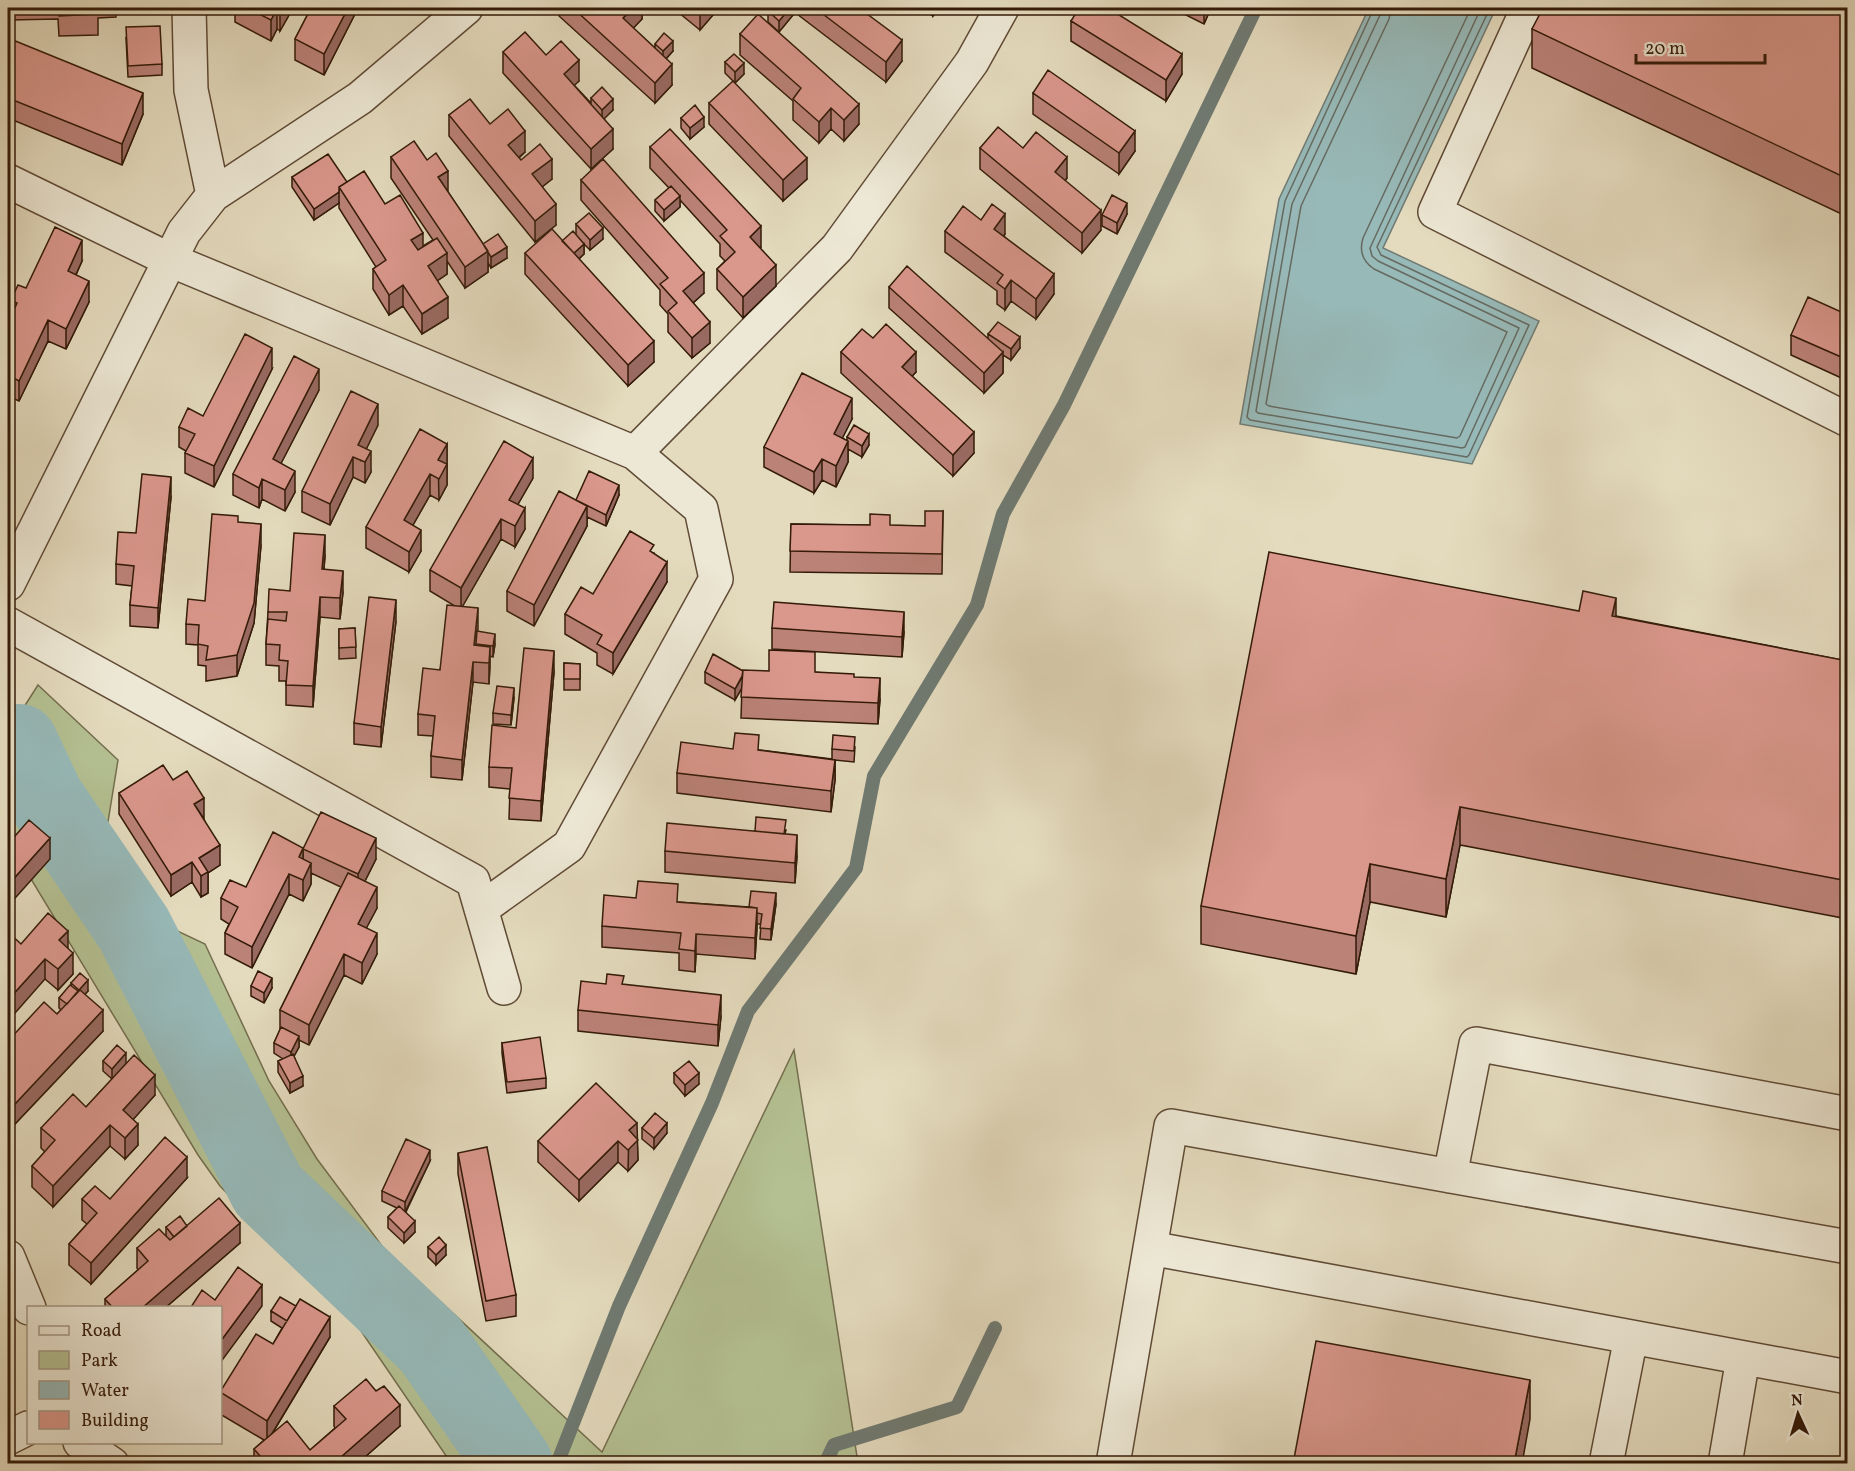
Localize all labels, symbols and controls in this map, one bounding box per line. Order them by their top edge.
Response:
scale bar [1636,27,1765,65]
text: 20 m [1645,37,1685,62]
legend [27,1306,222,1444]
text: Road [81,1319,122,1344]
text: Park [81,1349,118,1374]
text: Water [81,1379,129,1404]
north arrow [1768,1384,1828,1444]
text: N [1791,1390,1804,1412]
text: Building [81,1409,149,1434]

